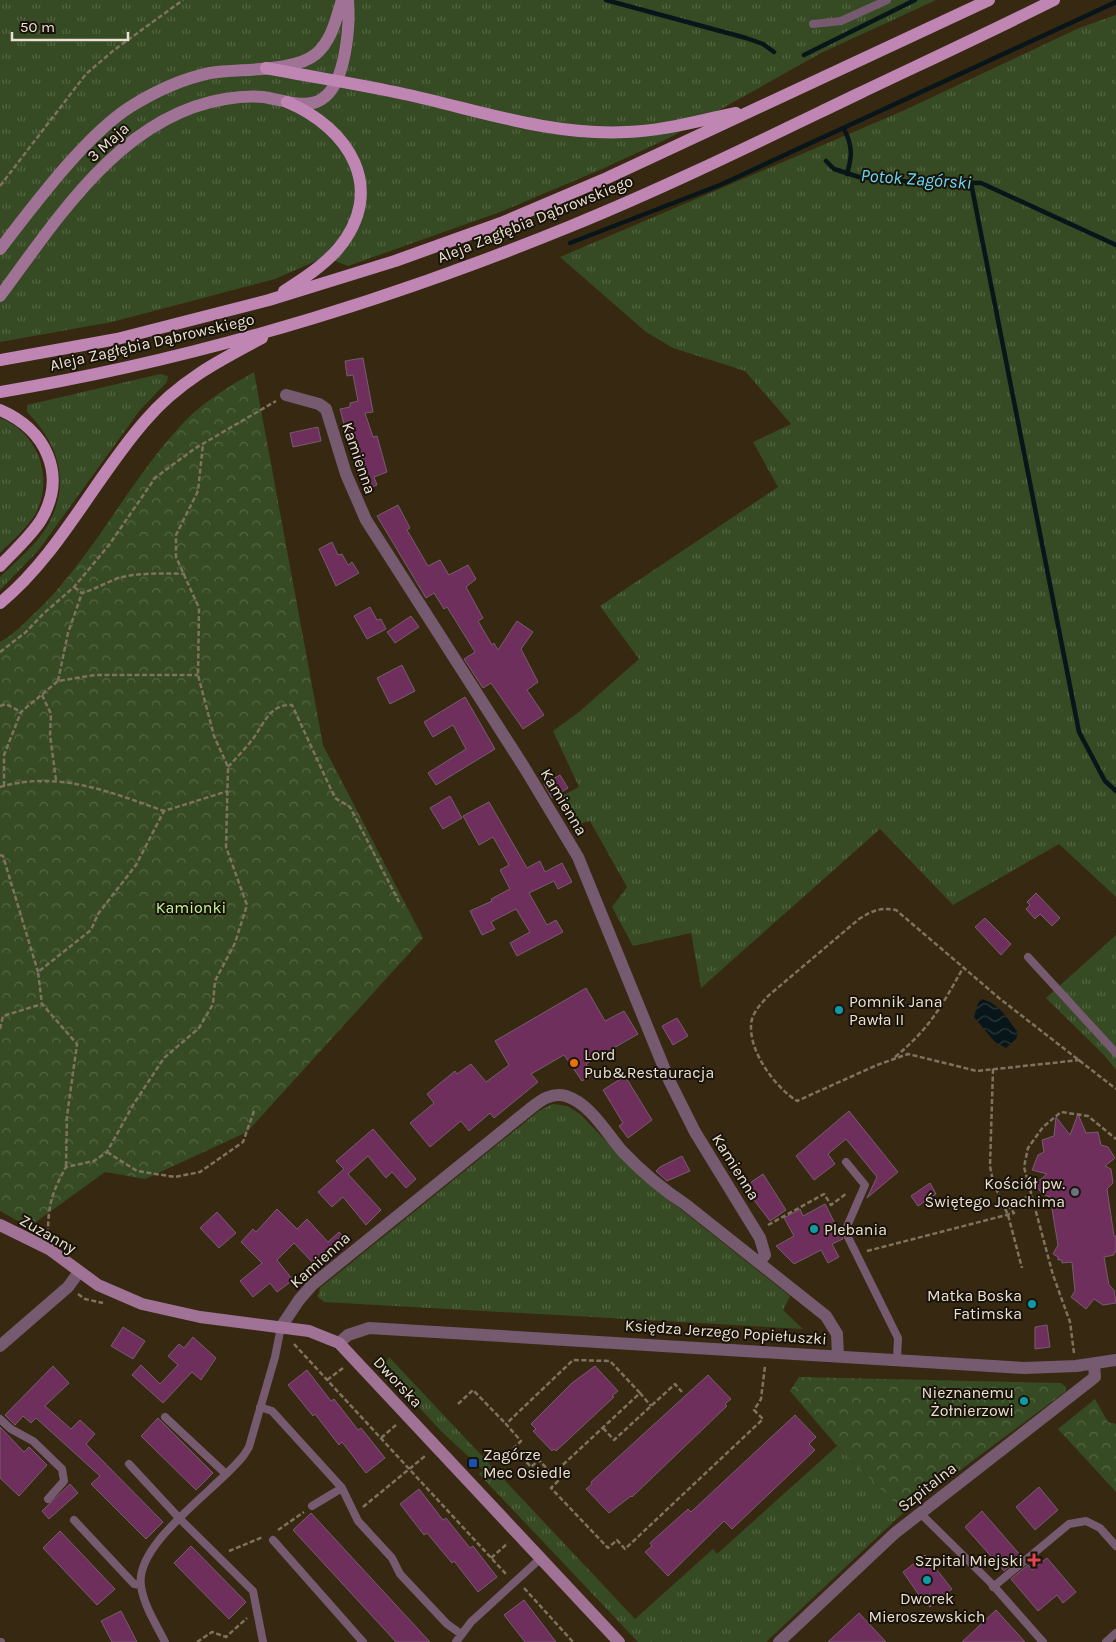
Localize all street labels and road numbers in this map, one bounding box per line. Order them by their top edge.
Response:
street label: 3 Maja [83,118,133,166]
street label: Aleja Zagłębia Dąbrowskiego [434,171,636,267]
street label: Aleja Zagłębia Dąbrowskiego [48,309,256,375]
street label: Kamienna [338,420,380,496]
street label: Kamienna [537,765,591,839]
street label: Kamienna [708,1130,764,1204]
street label: Zuzanny [16,1210,80,1258]
street label: Kamienna [286,1228,354,1292]
street label: Księdza Jerzego Popiełuszki [624,1315,828,1349]
street label: Dworska [370,1353,426,1411]
street label: Szpitalna [894,1458,960,1516]

